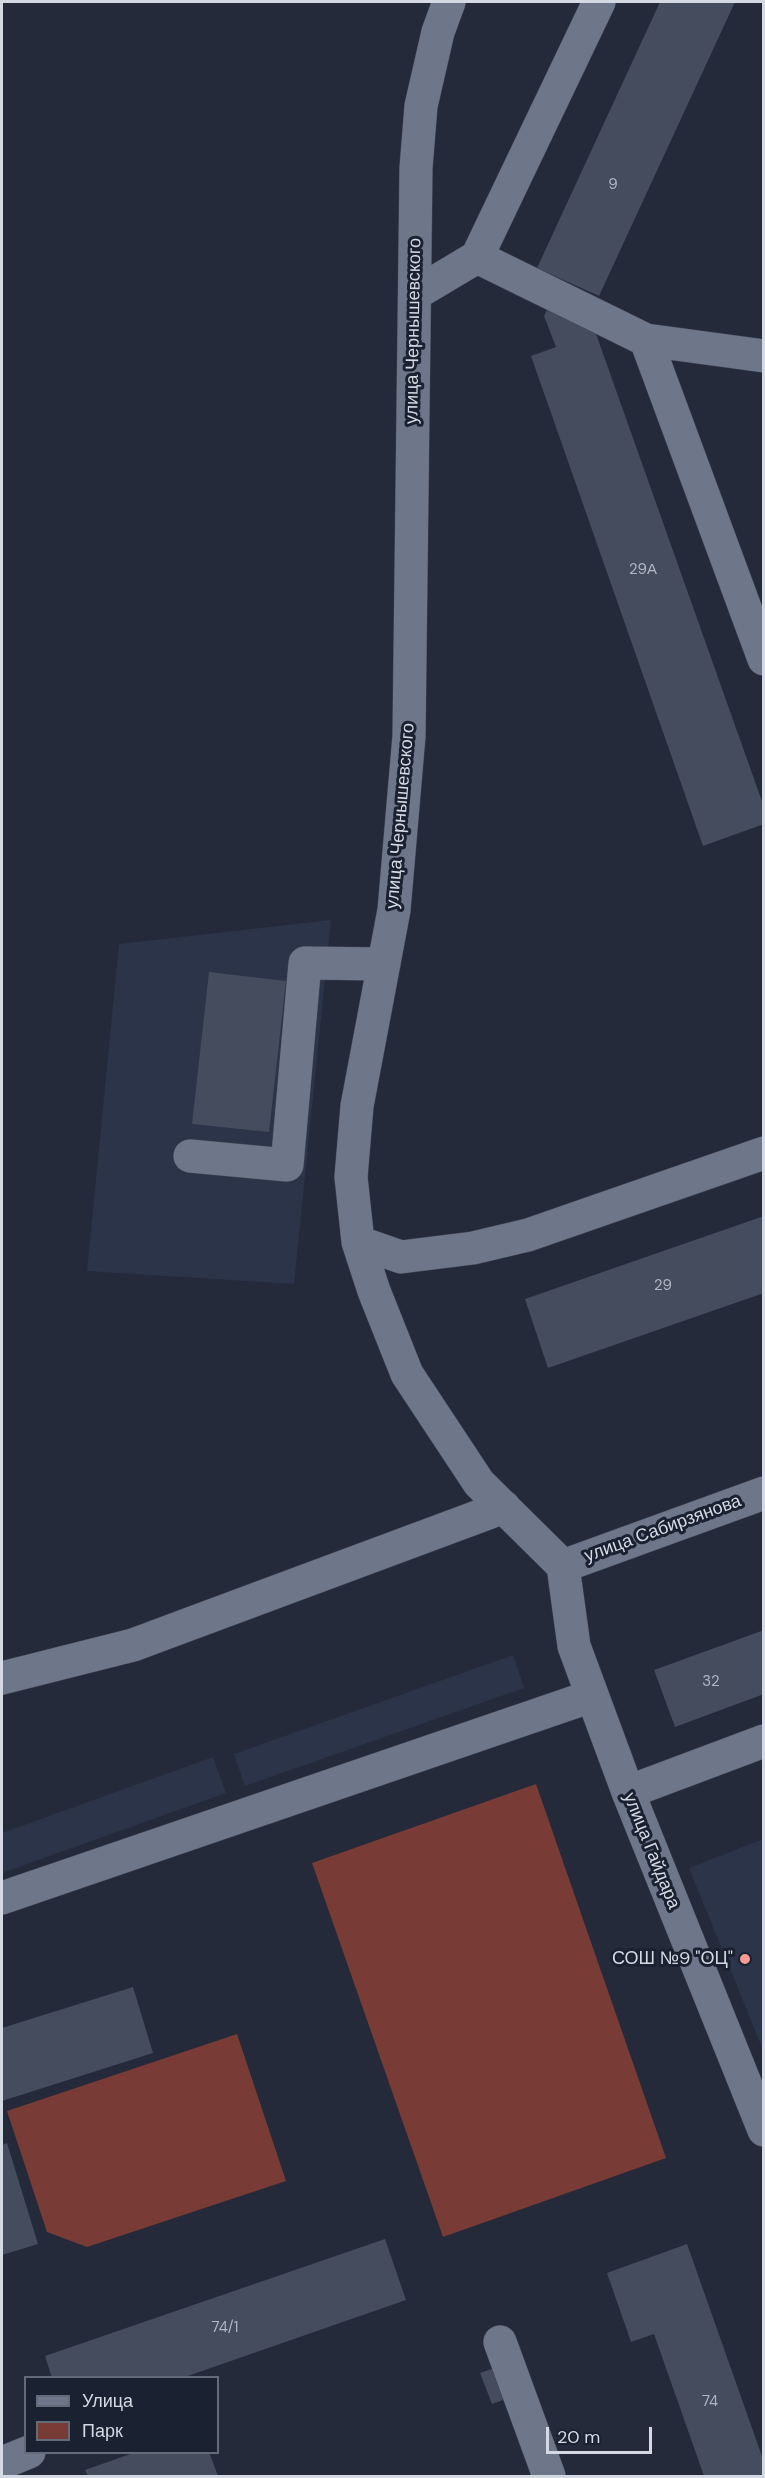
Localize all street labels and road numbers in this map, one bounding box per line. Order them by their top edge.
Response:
street label: улица Чернышевского [402,238,426,424]
street label: улица Чернышевского [382,722,420,910]
street label: улица Сабирзянова [582,1491,744,1567]
street label: улица Гайдара [618,1790,684,1912]

